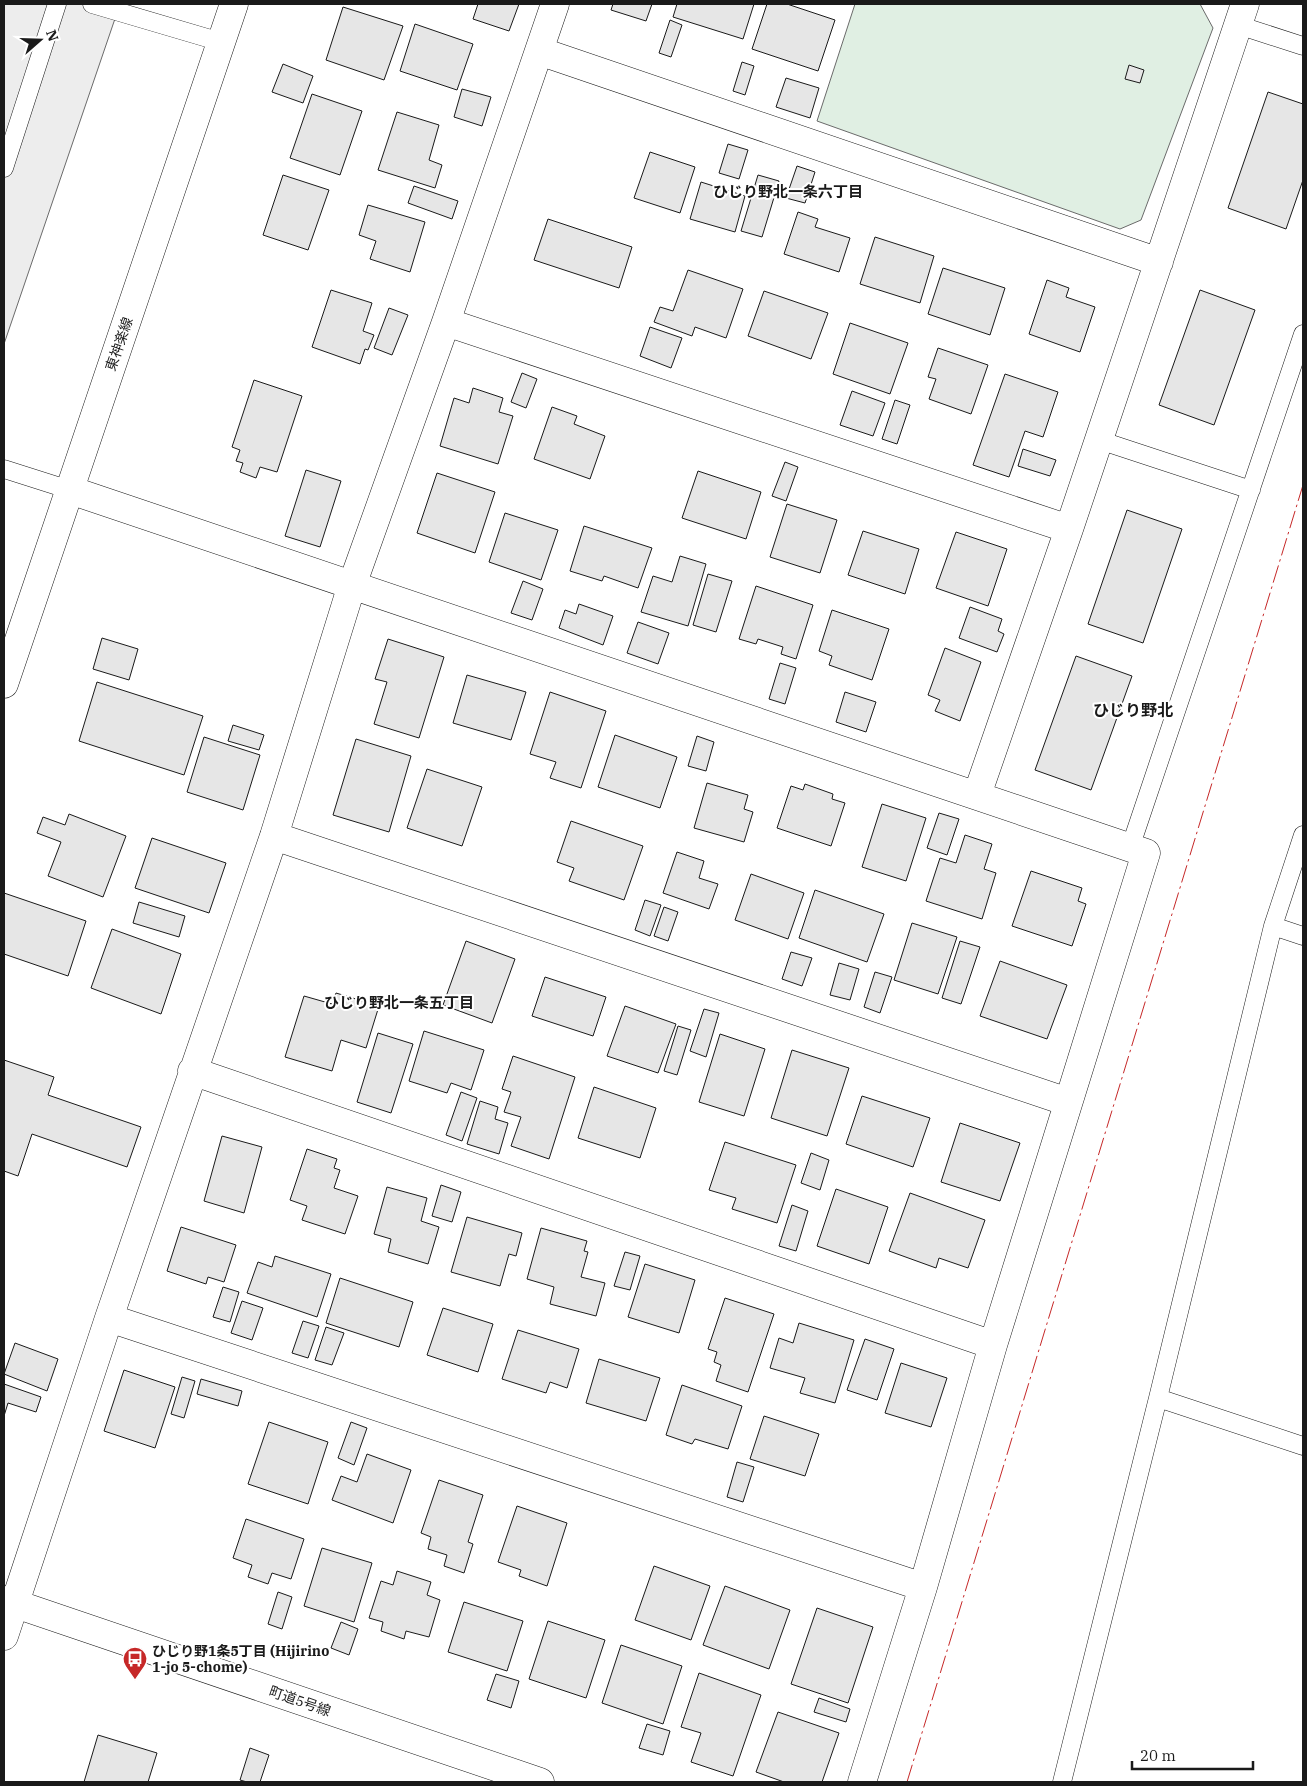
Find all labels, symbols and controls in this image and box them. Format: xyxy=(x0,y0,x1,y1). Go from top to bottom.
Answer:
north arrow xyxy=(15,15,65,65)
text: N xyxy=(42,27,63,44)
district label: ひじり野北一条六丁目 xyxy=(713,182,863,201)
street label: 東神楽線 xyxy=(101,315,137,373)
district label: ひじり野北 xyxy=(1093,700,1173,720)
district label: ひじり野北一条五丁目 xyxy=(324,993,474,1012)
place label: ひじり野1条5丁目 (Hijirino 1-jo 5-chome) xyxy=(152,1642,329,1676)
bus stop icon: ひじり野1条5丁目 (Hijirino 1-jo 5-chome) xyxy=(122,1646,148,1680)
street label: 町道5号線 xyxy=(267,1682,333,1720)
scale bar xyxy=(1132,1738,1253,1770)
text: 20 m xyxy=(1140,1746,1176,1765)

